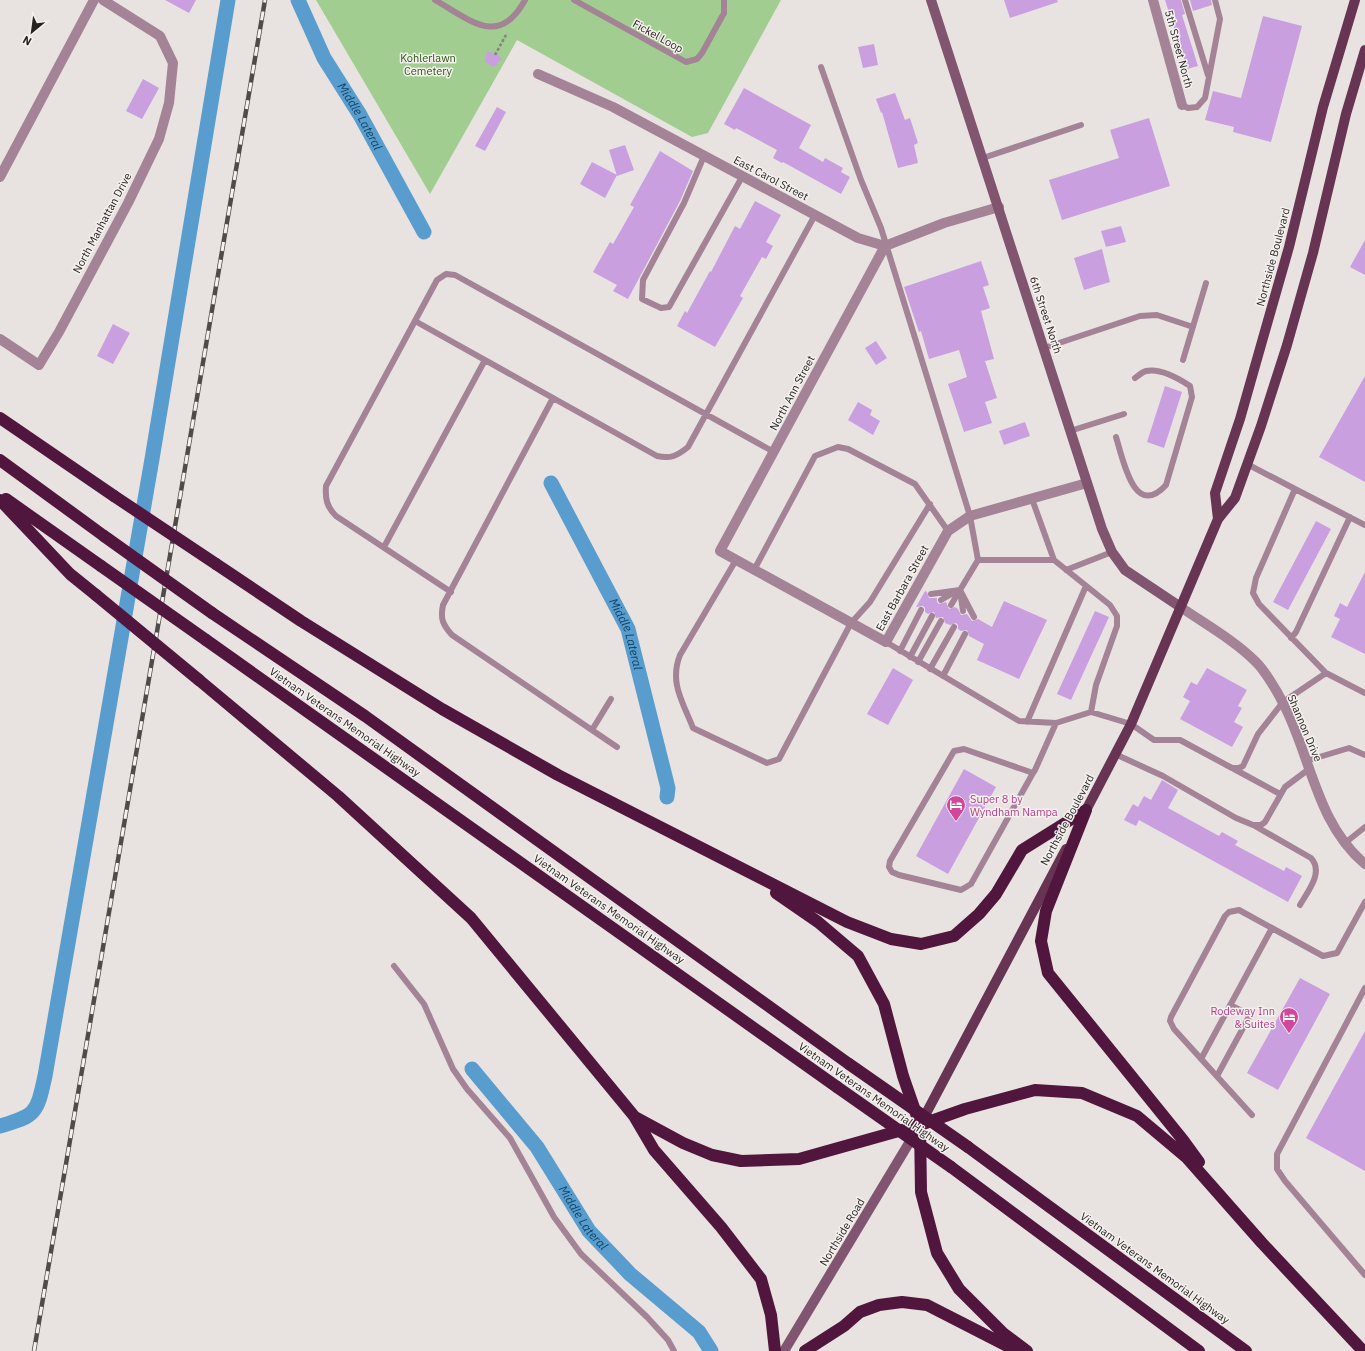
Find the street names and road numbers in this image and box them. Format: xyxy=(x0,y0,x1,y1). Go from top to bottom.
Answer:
street label: 5th Street North xyxy=(1162,8,1196,90)
street label: Fickel Loop xyxy=(630,16,686,56)
street label: East Carol Street xyxy=(731,152,811,204)
street label: North Manhattan Drive xyxy=(70,170,134,276)
street label: Northside Boulevard xyxy=(1253,206,1293,308)
street label: 6th Street North xyxy=(1027,275,1065,355)
street label: North Ann Street xyxy=(766,353,818,433)
street label: East Barbara Street xyxy=(873,543,931,633)
street label: Vietnam Veterans Memorial Highway xyxy=(267,664,424,780)
street label: Shannon Drive xyxy=(1285,692,1325,764)
street label: Northside Boulevard xyxy=(1037,772,1097,868)
street label: Vietnam Veterans Memorial Highway xyxy=(531,851,688,967)
street label: Vietnam Veterans Memorial Highway xyxy=(796,1039,953,1155)
street label: Northside Road xyxy=(816,1196,868,1268)
street label: Vietnam Veterans Memorial Highway xyxy=(1078,1209,1233,1327)

